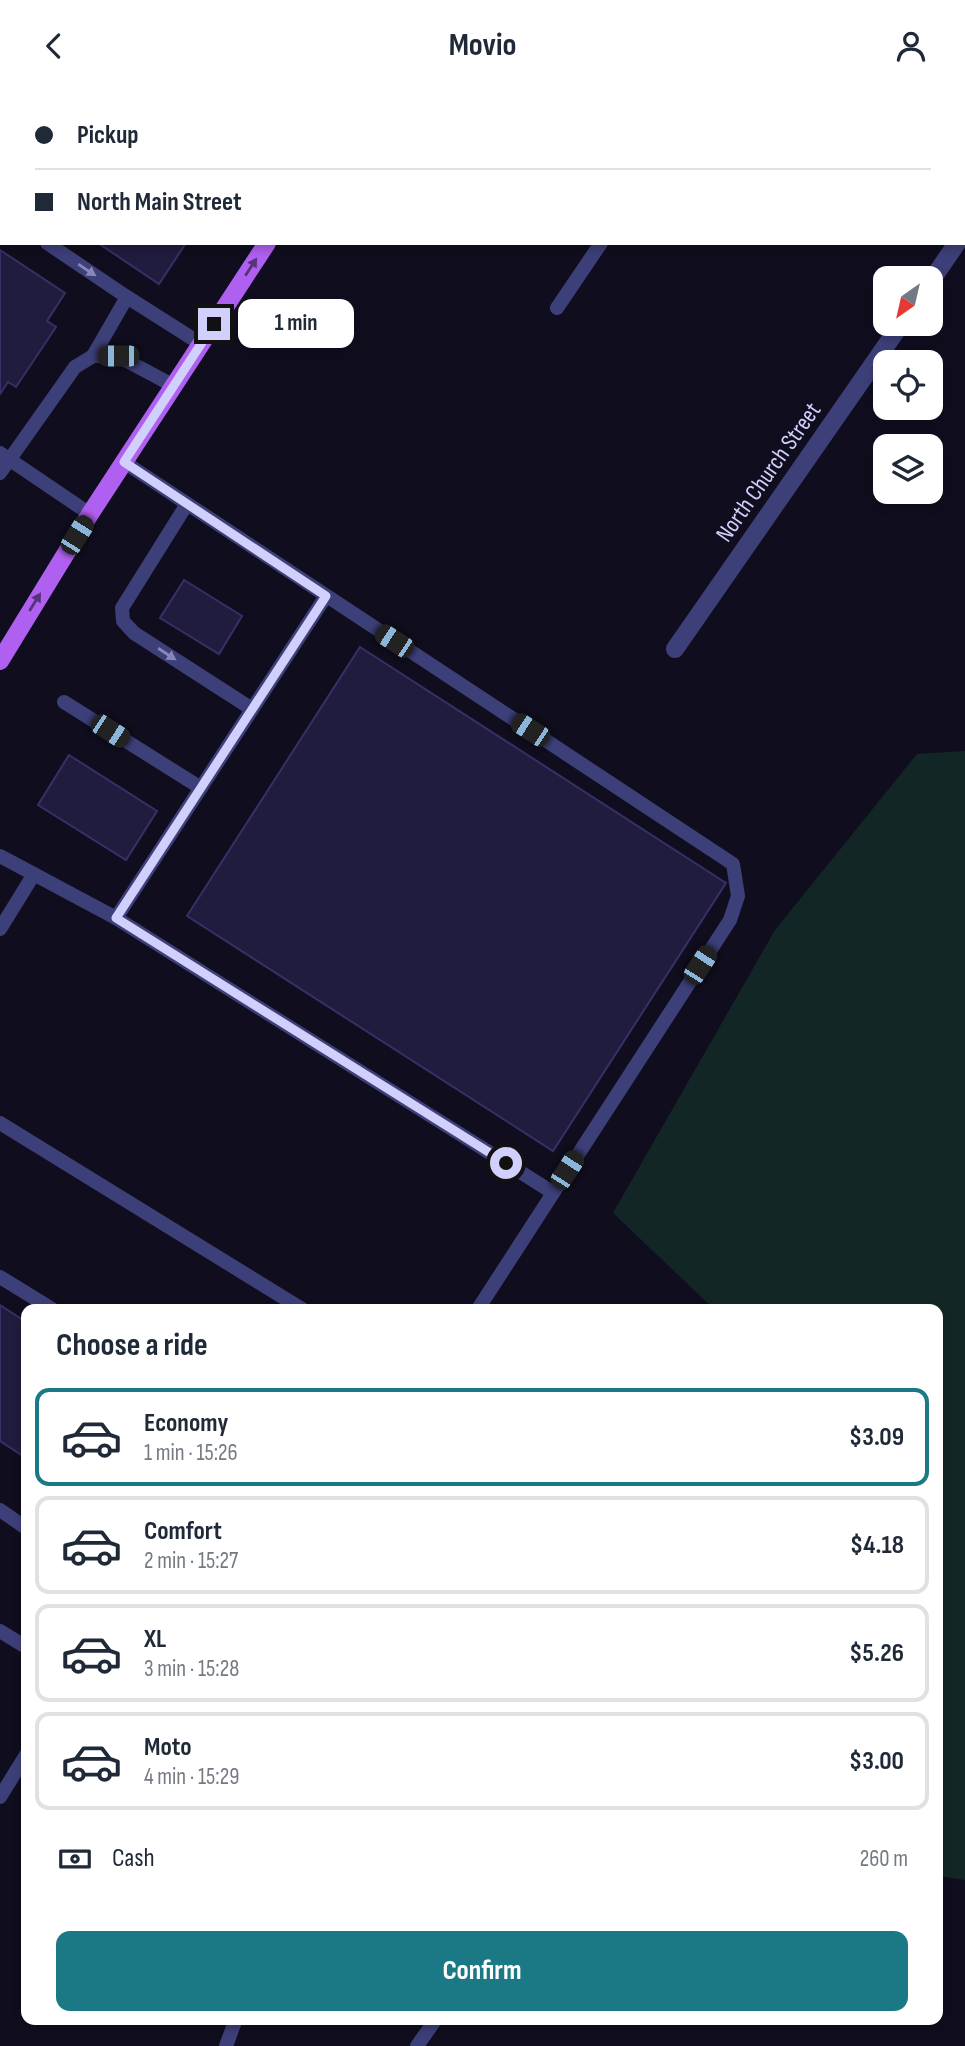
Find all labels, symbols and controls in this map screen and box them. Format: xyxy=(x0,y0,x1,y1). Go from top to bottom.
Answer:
text: Movio xyxy=(449,26,516,65)
icon: back xyxy=(35,27,73,65)
icon: person xyxy=(892,27,930,65)
text: Pickup xyxy=(77,120,139,151)
text: North Main Street xyxy=(77,187,242,218)
one-way arrow xyxy=(245,257,258,277)
one-way arrow xyxy=(78,263,96,277)
north arrow xyxy=(873,266,943,336)
map controls xyxy=(873,266,943,504)
callout: 1 min xyxy=(238,299,354,349)
route end xyxy=(198,308,230,340)
text: 1 min xyxy=(275,309,317,337)
car xyxy=(98,346,140,367)
button: locate xyxy=(873,350,943,420)
street label: North Church Street xyxy=(710,397,827,548)
button: layers xyxy=(873,434,943,504)
car xyxy=(57,512,98,558)
one-way arrow xyxy=(28,592,41,612)
car xyxy=(371,621,418,661)
one-way arrow xyxy=(157,647,176,660)
car xyxy=(507,710,554,750)
car xyxy=(87,711,134,751)
car xyxy=(680,942,721,988)
route start xyxy=(490,1147,522,1179)
car xyxy=(547,1147,588,1193)
text: Choose a ride xyxy=(56,1326,208,1365)
icon: car xyxy=(60,1406,123,1469)
text: Economy xyxy=(144,1408,228,1439)
text: $3.09 xyxy=(849,1422,904,1453)
text: 1 min · 15:26 xyxy=(144,1439,238,1467)
icon: car xyxy=(60,1514,123,1577)
text: Comfort xyxy=(144,1516,222,1547)
text: $4.18 xyxy=(850,1530,904,1561)
text: 2 min · 15:27 xyxy=(144,1547,238,1575)
icon: car xyxy=(60,1622,123,1685)
text: XL xyxy=(144,1624,166,1655)
text: $5.26 xyxy=(849,1638,904,1669)
text: 3 min · 15:28 xyxy=(144,1655,239,1683)
icon: car xyxy=(60,1730,123,1793)
text: Moto xyxy=(144,1732,192,1763)
text: $3.00 xyxy=(849,1746,904,1777)
text: 4 min · 15:29 xyxy=(144,1763,239,1791)
icon: cash xyxy=(56,1840,94,1878)
text: Cash xyxy=(112,1843,155,1874)
text: 260 m xyxy=(860,1845,908,1873)
button: Confirm xyxy=(56,1931,908,2011)

